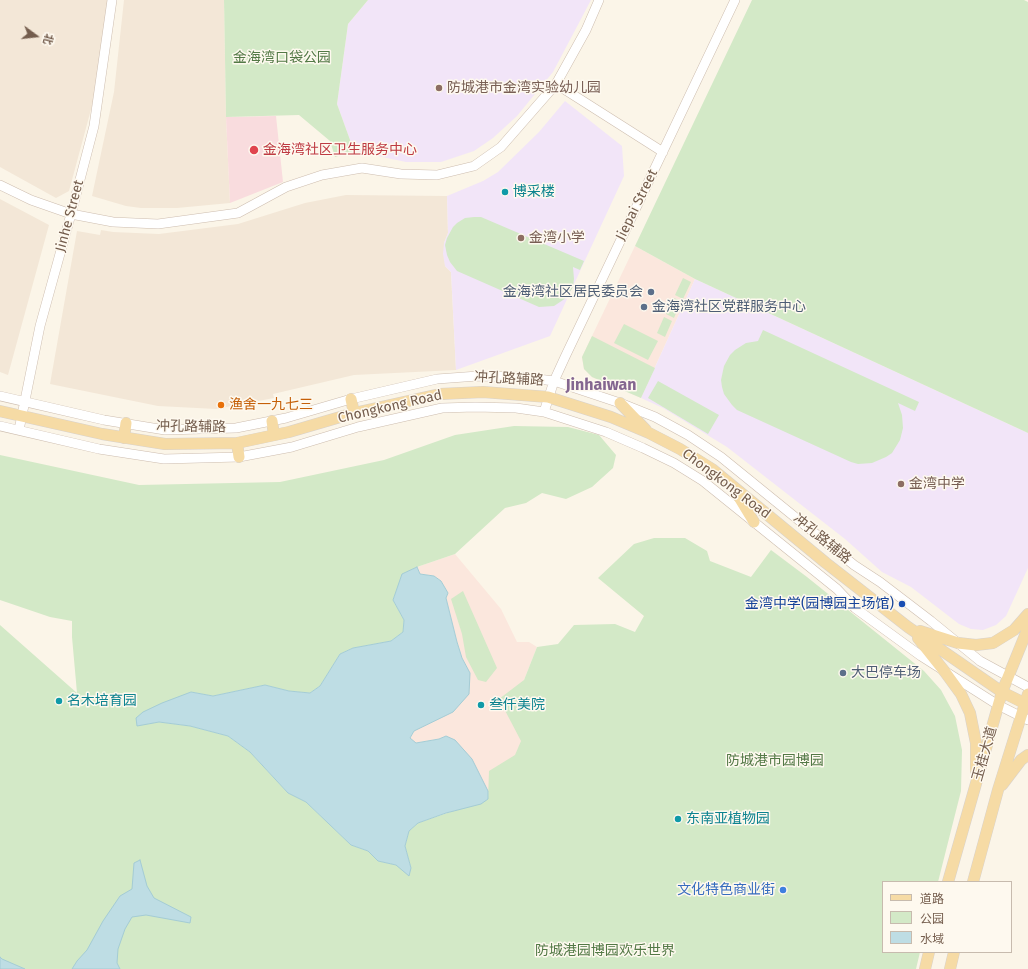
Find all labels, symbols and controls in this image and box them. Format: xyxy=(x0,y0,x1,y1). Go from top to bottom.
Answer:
north arrow xyxy=(16,16,56,56)
text: 北 xyxy=(40,32,56,46)
park label: 金海湾口袋公园 xyxy=(233,50,331,66)
place label: 防城港市金湾实验幼儿园 xyxy=(447,80,601,96)
marker: 防城港市金湾实验幼儿园 xyxy=(434,83,444,93)
place label: 金海湾社区卫生服务中心 xyxy=(263,142,417,158)
marker: 金海湾社区卫生服务中心 xyxy=(248,144,260,156)
street label: Jiepai Street xyxy=(613,167,661,243)
street label: Jinhe Street xyxy=(52,178,88,254)
place label: 博采楼 xyxy=(513,184,555,200)
marker: 博采楼 xyxy=(500,187,510,197)
place label: 金湾小学 xyxy=(529,230,585,246)
marker: 金湾小学 xyxy=(516,233,526,243)
place label: 金海湾社区居民委员会 xyxy=(503,284,643,300)
marker: 金海湾社区居民委员会 xyxy=(646,287,656,297)
place label: 金海湾社区党群服务中心 xyxy=(652,299,806,315)
marker: 金海湾社区党群服务中心 xyxy=(639,302,649,312)
street label: 冲孔路辅路 xyxy=(474,369,544,389)
district label: Jinhaiwan xyxy=(565,376,637,396)
street label: Chongkong Road xyxy=(336,387,444,427)
place label: 渔舍一九七三 xyxy=(229,397,313,413)
marker: 渔舍一九七三 xyxy=(216,400,226,410)
street label: 冲孔路辅路 xyxy=(156,418,226,436)
street label: Chongkong Road xyxy=(679,445,773,523)
place label: 金湾中学 xyxy=(909,476,965,492)
marker: 金湾中学 xyxy=(896,479,906,489)
street label: 冲孔路辅路 xyxy=(790,510,854,568)
place label: 金湾中学(园博园主场馆) xyxy=(745,596,894,612)
marker: 金湾中学(园博园主场馆) xyxy=(897,599,907,609)
place label: 大巴停车场 xyxy=(851,665,921,681)
marker: 大巴停车场 xyxy=(838,668,848,678)
place label: 名木培育园 xyxy=(67,693,137,709)
marker: 名木培育园 xyxy=(54,696,64,706)
place label: 叁仟美院 xyxy=(489,697,545,713)
marker: 叁仟美院 xyxy=(476,700,486,710)
street label: 玉桂大道 xyxy=(969,725,1001,783)
park label: 防城港市园博园 xyxy=(726,753,824,769)
place label: 东南亚植物园 xyxy=(686,811,770,827)
marker: 东南亚植物园 xyxy=(673,814,683,824)
legend xyxy=(882,881,1012,953)
place label: 文化特色商业街 xyxy=(677,882,775,898)
marker: 文化特色商业街 xyxy=(778,885,788,895)
text: 道路 xyxy=(920,892,944,906)
text: 公园 xyxy=(920,912,944,926)
text: 水域 xyxy=(920,932,944,946)
park label: 防城港园博园欢乐世界 xyxy=(535,943,675,959)

